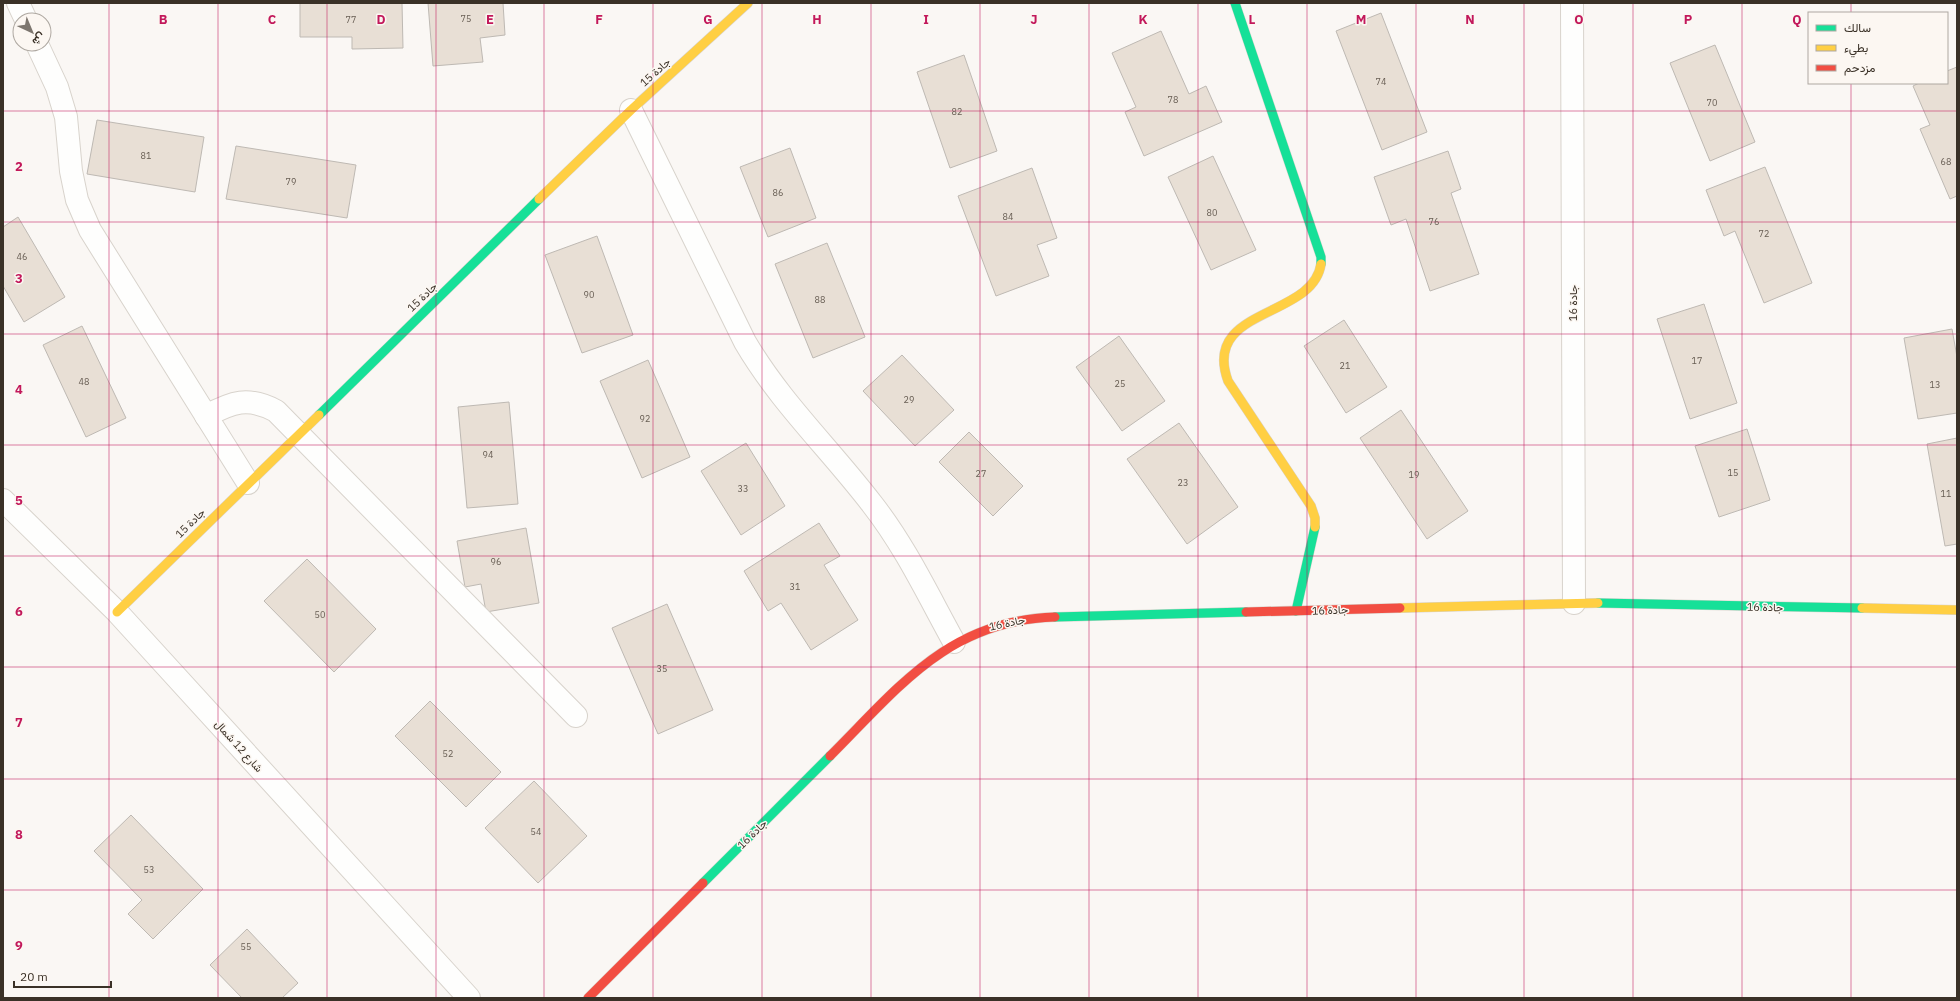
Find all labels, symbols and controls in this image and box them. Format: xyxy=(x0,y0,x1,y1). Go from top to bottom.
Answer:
text: B xyxy=(159,11,168,28)
text: C xyxy=(268,11,277,28)
text: D xyxy=(376,11,386,28)
text: E xyxy=(486,11,494,28)
text: F xyxy=(595,11,603,28)
text: G xyxy=(703,11,713,28)
text: H xyxy=(812,11,822,28)
text: I xyxy=(923,11,929,28)
text: J xyxy=(1030,11,1038,28)
text: K xyxy=(1138,11,1148,28)
text: L xyxy=(1249,11,1256,28)
text: M xyxy=(1356,11,1366,28)
text: N xyxy=(1465,11,1475,28)
text: O xyxy=(1574,11,1584,28)
text: P xyxy=(1684,11,1693,28)
text: Q xyxy=(1792,11,1802,28)
north arrow xyxy=(12,12,52,52)
legend xyxy=(1808,12,1948,84)
house number: 75 xyxy=(461,13,471,24)
house number: 77 xyxy=(346,14,356,25)
text: سالك xyxy=(1844,20,1871,35)
text: ش xyxy=(29,30,49,49)
text: بطيء xyxy=(1844,40,1868,58)
street label: جادة 15 xyxy=(637,55,673,89)
text: مزدحم xyxy=(1844,60,1875,76)
house number: 74 xyxy=(1376,76,1386,87)
house number: 78 xyxy=(1168,94,1178,105)
house number: 70 xyxy=(1707,97,1717,108)
house number: 82 xyxy=(952,106,962,117)
house number: 81 xyxy=(141,150,151,161)
house number: 68 xyxy=(1941,156,1951,167)
text: 2 xyxy=(15,158,23,175)
house number: 79 xyxy=(286,176,296,187)
house number: 86 xyxy=(773,187,783,198)
house number: 80 xyxy=(1207,207,1217,218)
house number: 84 xyxy=(1003,211,1013,222)
house number: 76 xyxy=(1429,216,1439,227)
house number: 72 xyxy=(1759,228,1769,239)
house number: 46 xyxy=(17,251,27,262)
text: 3 xyxy=(15,270,23,287)
street label: جادة 15 xyxy=(404,279,440,315)
street label: جادة 16 xyxy=(1566,285,1580,321)
house number: 90 xyxy=(584,289,594,300)
house number: 88 xyxy=(815,294,825,305)
house number: 17 xyxy=(1692,355,1702,366)
house number: 21 xyxy=(1340,360,1350,371)
house number: 48 xyxy=(79,376,89,387)
house number: 25 xyxy=(1115,378,1125,389)
house number: 13 xyxy=(1930,379,1940,390)
text: 4 xyxy=(15,381,23,398)
house number: 29 xyxy=(904,394,914,405)
house number: 92 xyxy=(640,413,650,424)
house number: 94 xyxy=(483,449,493,460)
house number: 15 xyxy=(1728,467,1738,478)
house number: 27 xyxy=(976,468,986,479)
house number: 19 xyxy=(1409,469,1419,480)
house number: 23 xyxy=(1178,477,1188,488)
house number: 33 xyxy=(738,483,748,494)
house number: 11 xyxy=(1941,488,1951,499)
text: 5 xyxy=(15,492,23,509)
street label: جادة 15 xyxy=(172,505,208,541)
house number: 96 xyxy=(491,556,501,567)
house number: 31 xyxy=(790,581,800,592)
street label: جادة 16 xyxy=(1747,600,1783,614)
street label: جادة 16 xyxy=(1312,602,1348,618)
text: 6 xyxy=(15,603,23,620)
house number: 50 xyxy=(315,609,325,620)
street label: جادة 16 xyxy=(988,612,1026,634)
house number: 35 xyxy=(657,663,667,674)
text: 7 xyxy=(15,714,23,731)
street label: شارع 12 شمال xyxy=(211,717,266,776)
house number: 52 xyxy=(443,748,453,759)
street label: جادة 16 xyxy=(734,816,770,852)
text: 8 xyxy=(15,826,23,843)
house number: 54 xyxy=(531,826,541,837)
house number: 53 xyxy=(144,864,154,875)
text: 9 xyxy=(15,937,23,954)
house number: 55 xyxy=(241,941,251,952)
scale bar xyxy=(14,963,111,989)
text: 20 m xyxy=(20,969,48,984)

